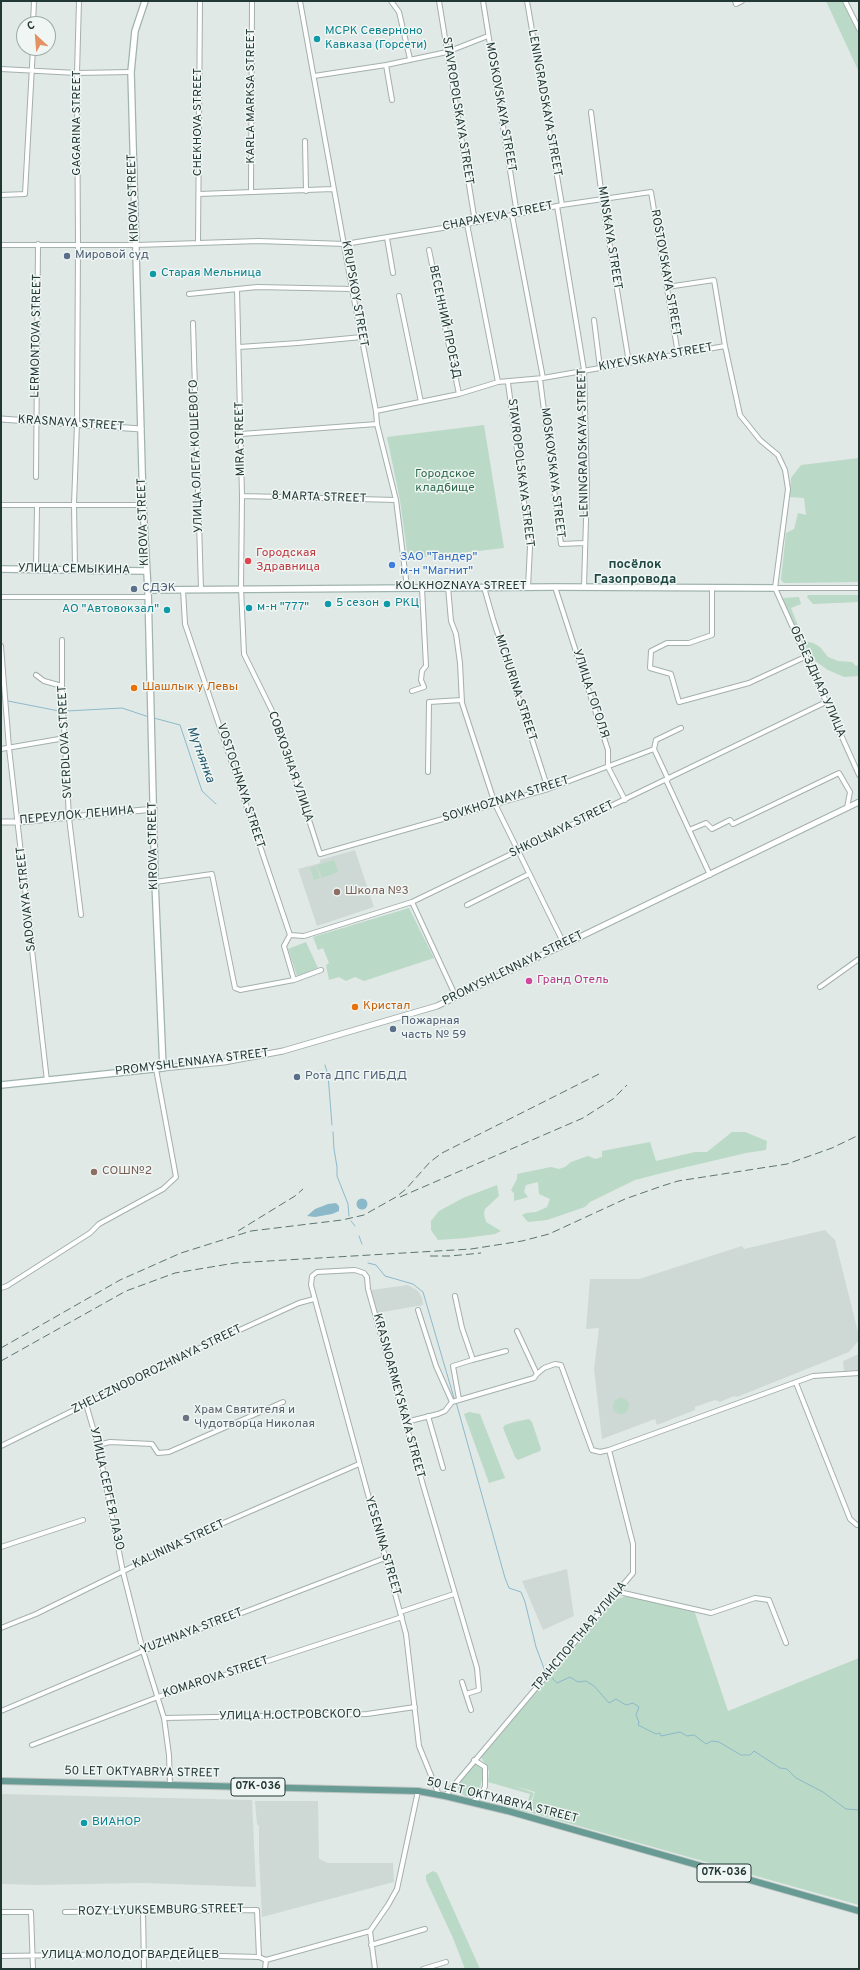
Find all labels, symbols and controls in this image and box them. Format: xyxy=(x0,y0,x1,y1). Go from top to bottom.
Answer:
north arrow xyxy=(16,16,56,56)
text: С xyxy=(25,18,37,34)
place label: МСРК Северноно Кавказа (Горсети) xyxy=(325,25,427,53)
street label: KARLA MARKSA STREET xyxy=(245,28,259,164)
street label: LENINGRADSKAYA STREET xyxy=(524,28,564,178)
marker: МСРК Северноно Кавказа (Горсети) xyxy=(312,34,322,44)
street label: STAVROPOLSKAYA STREET xyxy=(438,36,476,186)
street label: MOSKOVSKAYA STREET xyxy=(481,41,519,173)
street label: CHEKHOVA STREET xyxy=(192,68,206,176)
street label: GAGARINA STREET xyxy=(71,70,85,176)
street label: KIROVA STREET xyxy=(125,154,143,242)
street label: MINSKAYA STREET xyxy=(594,185,624,291)
street label: CHAPAYEVA STREET xyxy=(441,199,555,235)
street label: ROSTOVSKAYA STREET xyxy=(647,208,683,338)
street label: KRUPSKOY STREET xyxy=(338,240,370,348)
place label: Мировой суд xyxy=(75,249,149,263)
marker: Мировой суд xyxy=(62,251,72,261)
street label: ВЕСЕННИЙ ПРОЕЗД xyxy=(425,264,463,380)
place label: Старая Мельница xyxy=(161,267,261,281)
marker: Старая Мельница xyxy=(148,269,158,279)
street label: LERMONTOVA STREET xyxy=(29,274,45,398)
street label: KIYEVSKAYA STREET xyxy=(598,341,714,375)
street label: LENINGRADSKAYA STREET xyxy=(576,368,592,518)
street label: УЛИЦА ОЛЕГА КОШЕВОГО xyxy=(187,379,207,533)
street label: STAVROPOLSKAYA STREET xyxy=(504,398,536,548)
street label: MIRA STREET xyxy=(233,401,249,477)
street label: MOSKOVSKAYA STREET xyxy=(537,407,567,539)
street label: KRASNAYA STREET xyxy=(17,413,125,435)
park label: Городское кладбище xyxy=(415,468,475,496)
street label: KIROVA STREET xyxy=(135,478,153,566)
street label: 8 MARTA STREET xyxy=(271,489,367,507)
place label: Городская Здравница xyxy=(256,547,320,575)
place label: ЗАО "Тандер" м-н "Магнит" xyxy=(400,551,477,579)
marker: Городская Здравница xyxy=(243,556,253,566)
district label: посёлок Газопровода xyxy=(594,557,676,588)
marker: ЗАО "Тандер" м-н "Магнит" xyxy=(387,560,397,570)
street label: УЛИЦА СЕМЫКИНА xyxy=(18,562,130,578)
street label: KOLKHOZNAYA STREET xyxy=(395,580,527,594)
place label: СДЭК xyxy=(142,582,176,596)
marker: СДЭК xyxy=(129,584,139,594)
place label: 5 сезон xyxy=(336,597,379,611)
place label: РКЦ xyxy=(395,597,419,611)
marker: 5 сезон xyxy=(323,599,333,609)
marker: РКЦ xyxy=(382,599,392,609)
place label: м-н "777" xyxy=(257,601,309,615)
place label: АО "Автовокзал" xyxy=(62,603,159,617)
marker: м-н "777" xyxy=(244,603,254,613)
marker: АО "Автовокзал" xyxy=(162,605,172,615)
street label: ОБЪЕЗДНАЯ УЛИЦА xyxy=(786,624,848,740)
street label: MICHURINA STREET xyxy=(491,633,539,743)
street label: УЛИЦА ГОГОЛЯ xyxy=(569,648,611,740)
place label: Шашлык у Левы xyxy=(142,681,238,695)
marker: Шашлык у Левы xyxy=(129,683,139,693)
street label: SVERDLOVA STREET xyxy=(56,685,76,799)
street label: СОВХОЗНАЯ УЛИЦА xyxy=(264,710,316,824)
street label: VOSTOCHNAYA STREET xyxy=(213,722,267,850)
water label: Мутнянка xyxy=(183,725,217,785)
street label: SOVKHOZNAYA STREET xyxy=(441,774,571,826)
street label: SHKOLNAYA STREET xyxy=(507,798,617,862)
street label: KIROVA STREET xyxy=(146,802,162,890)
street label: ПЕРЕУЛОК ЛЕНИНА xyxy=(19,804,135,828)
street label: SADOVAYA STREET xyxy=(14,846,40,952)
place label: Школа №3 xyxy=(345,885,409,899)
marker: Школа №3 xyxy=(332,887,342,897)
street label: PROMYSHLENNAYA STREET xyxy=(440,929,586,1009)
place label: Гранд Отель xyxy=(537,974,609,988)
marker: Гранд Отель xyxy=(524,976,534,986)
place label: Кристал xyxy=(363,1000,410,1014)
marker: Кристал xyxy=(350,1002,360,1012)
place label: Пожарная часть № 59 xyxy=(401,1015,466,1043)
marker: Пожарная часть № 59 xyxy=(388,1024,398,1034)
street label: PROMYSHLENNAYA STREET xyxy=(114,1046,270,1080)
place label: Рота ДПС ГИБДД xyxy=(305,1070,407,1084)
marker: Рота ДПС ГИБДД xyxy=(292,1072,302,1082)
place label: СОШ№2 xyxy=(102,1165,152,1179)
marker: СОШ№2 xyxy=(89,1167,99,1177)
street label: KRASNOARMEYSKAYA STREET xyxy=(369,1312,427,1480)
street label: ZHELEZNODOROZHNAYA STREET xyxy=(70,1322,244,1418)
place label: Храм Святителя и Чудотворца Николая xyxy=(194,1404,315,1432)
marker: Храм Святителя и Чудотворца Николая xyxy=(181,1413,191,1423)
street label: УЛИЦА СЕРГЕЯ ЛАЗО xyxy=(86,1426,126,1552)
street label: YESENINA STREET xyxy=(361,1495,403,1597)
street label: KALININA STREET xyxy=(131,1517,227,1573)
street label: ТРАНСПОРТНАЯ УЛИЦА xyxy=(530,1579,630,1695)
street label: YUZHNAYA STREET xyxy=(139,1606,245,1658)
street label: KOMAROVA STREET xyxy=(161,1654,271,1702)
street label: УЛИЦА Н.ОСТРОВСКОГО xyxy=(219,1708,361,1724)
street label: 50 LET OKTYABRYA STREET xyxy=(64,1764,220,1782)
street label: 50 LET OKTYABRYA STREET xyxy=(425,1775,579,1827)
road number: 07К-036 xyxy=(231,1778,285,1796)
place label: ВИАНОР xyxy=(92,1816,141,1830)
marker: ВИАНОР xyxy=(79,1818,89,1828)
road number: 07К-036 xyxy=(697,1864,751,1882)
street label: ROZY LYUKSEMBURG STREET xyxy=(78,1902,244,1920)
street label: УЛИЦА МОЛОДОГВАРДЕЙЦЕВ xyxy=(41,1949,219,1963)

